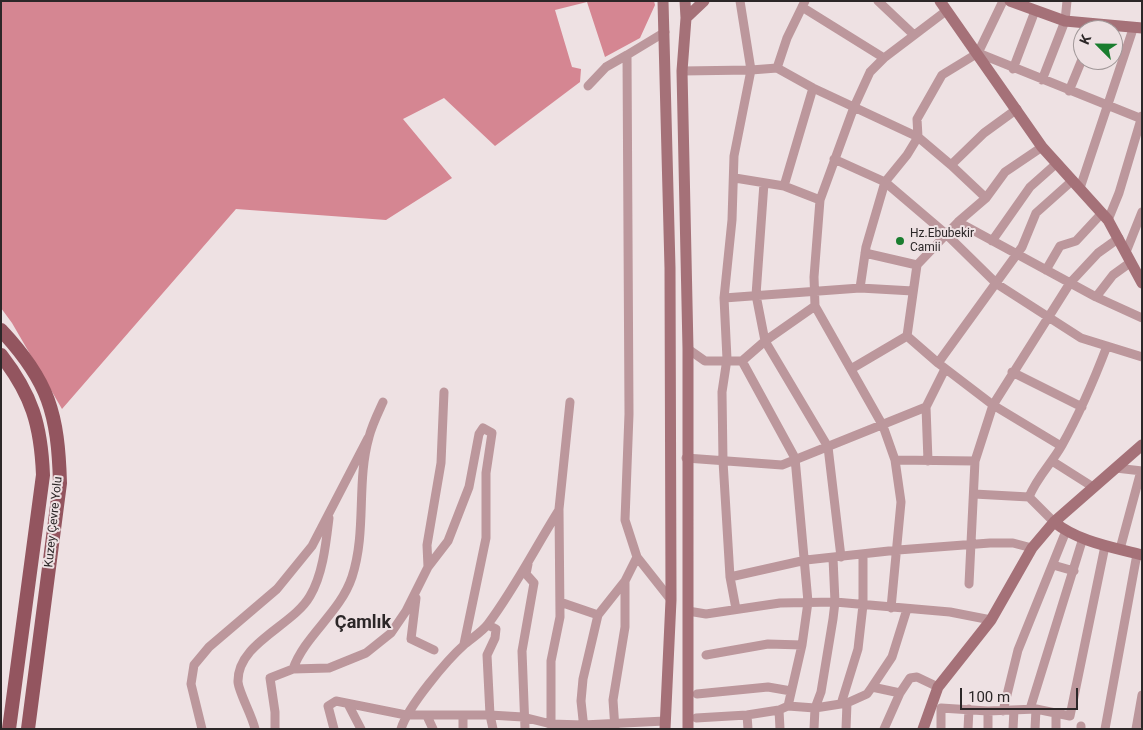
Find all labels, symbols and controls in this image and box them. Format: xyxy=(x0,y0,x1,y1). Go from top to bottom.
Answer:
north arrow xyxy=(1073,20,1123,70)
text: K xyxy=(1076,32,1094,47)
place label: Hz.Ebubekir Camii xyxy=(910,227,974,255)
marker: Hz.Ebubekir Camii xyxy=(894,235,906,247)
street label: Kuzey Çevre Yolu xyxy=(42,476,66,568)
district label: Çamlık xyxy=(335,612,391,634)
scale bar xyxy=(963,678,1080,710)
text: 100 m xyxy=(968,688,1010,706)

